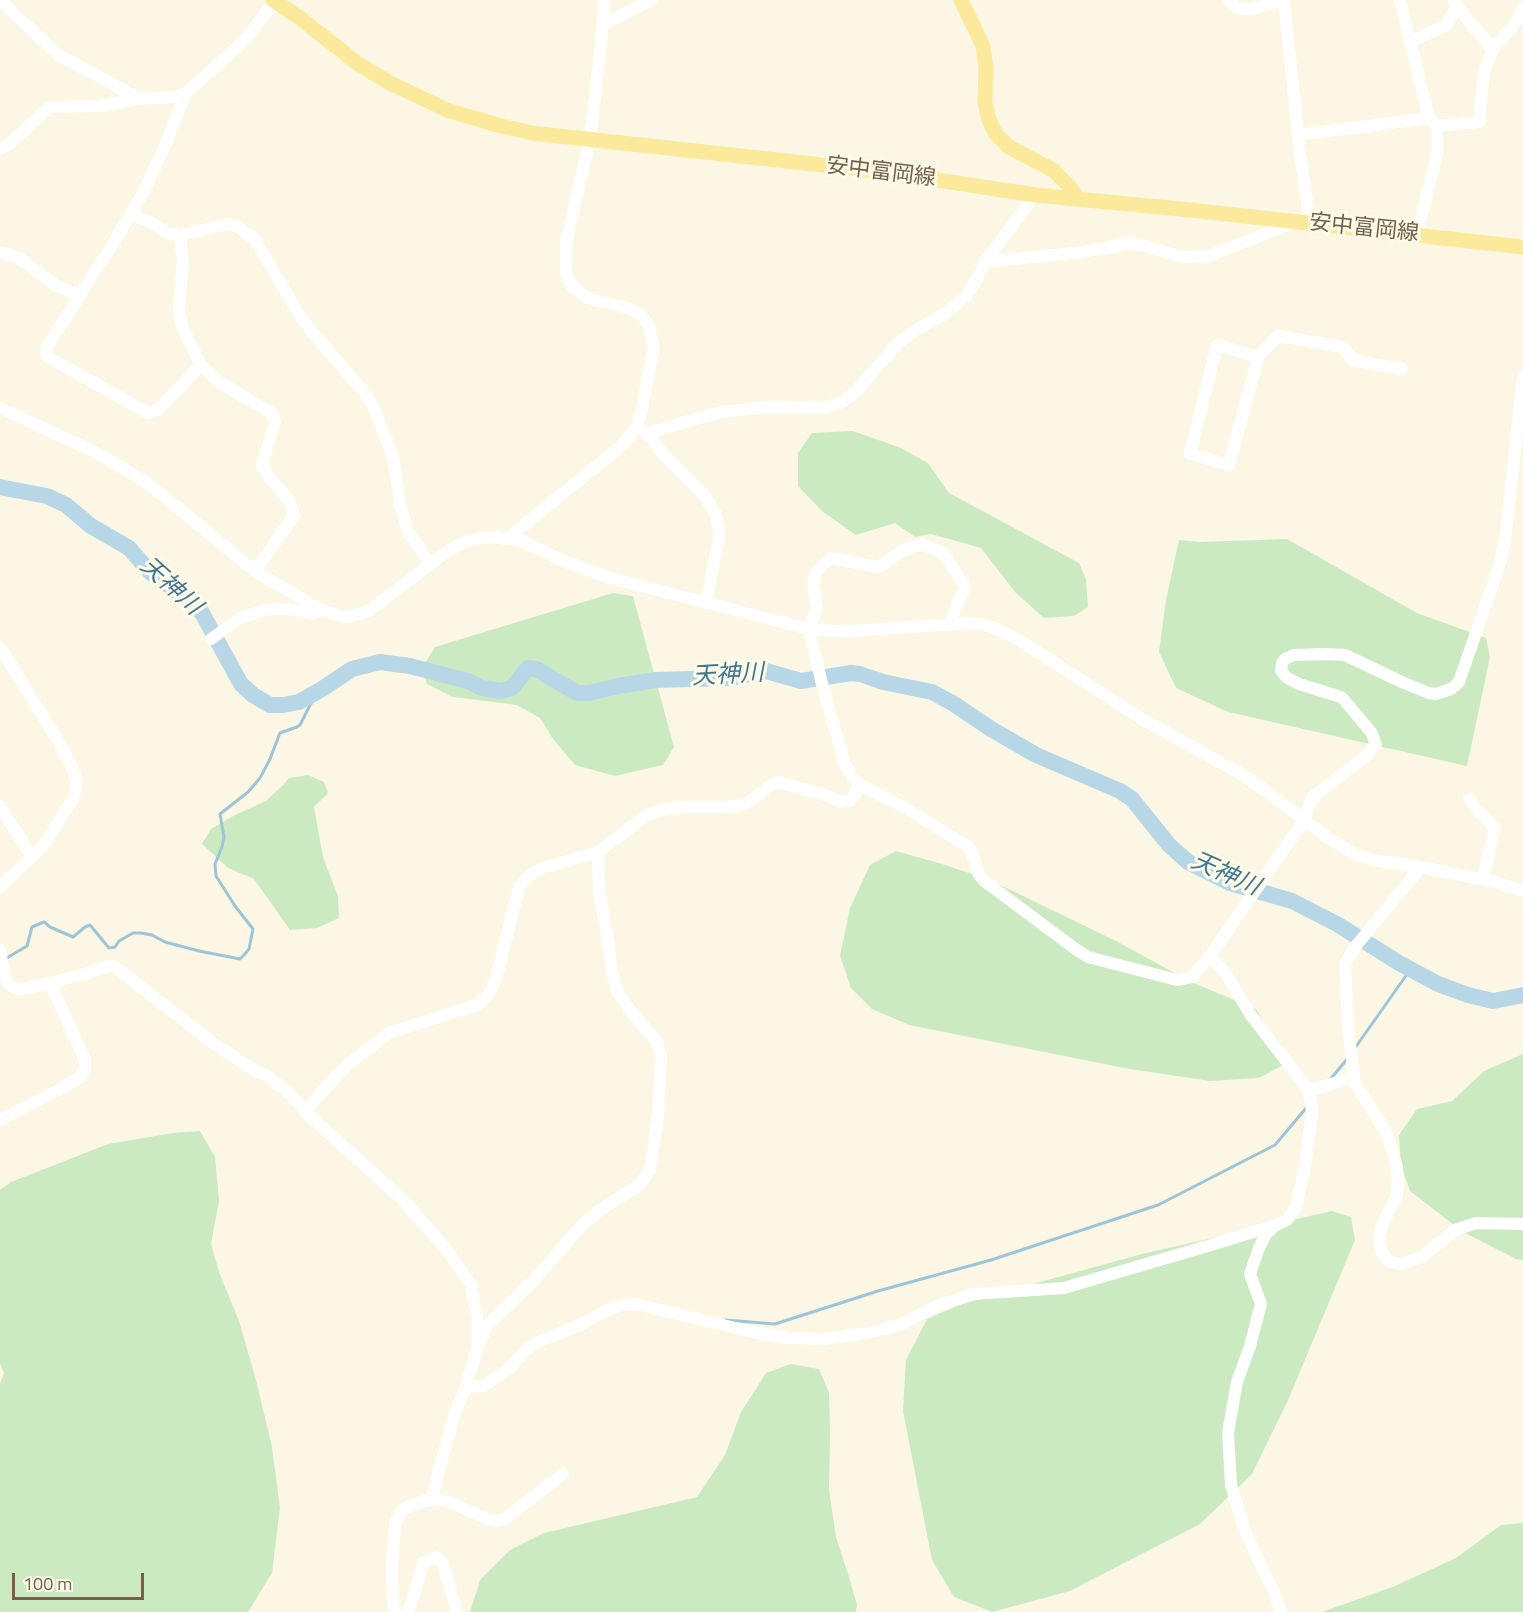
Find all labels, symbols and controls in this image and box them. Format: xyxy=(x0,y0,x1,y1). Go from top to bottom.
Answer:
street label: 安中富岡線 xyxy=(825,153,937,193)
street label: 安中富岡線 xyxy=(1308,210,1420,248)
water label: 天神川 xyxy=(134,552,206,622)
water label: 天神川 xyxy=(691,660,765,692)
water label: 天神川 xyxy=(1186,847,1264,903)
scale bar xyxy=(15,1561,147,1599)
text: 100 m xyxy=(23,1570,72,1597)

